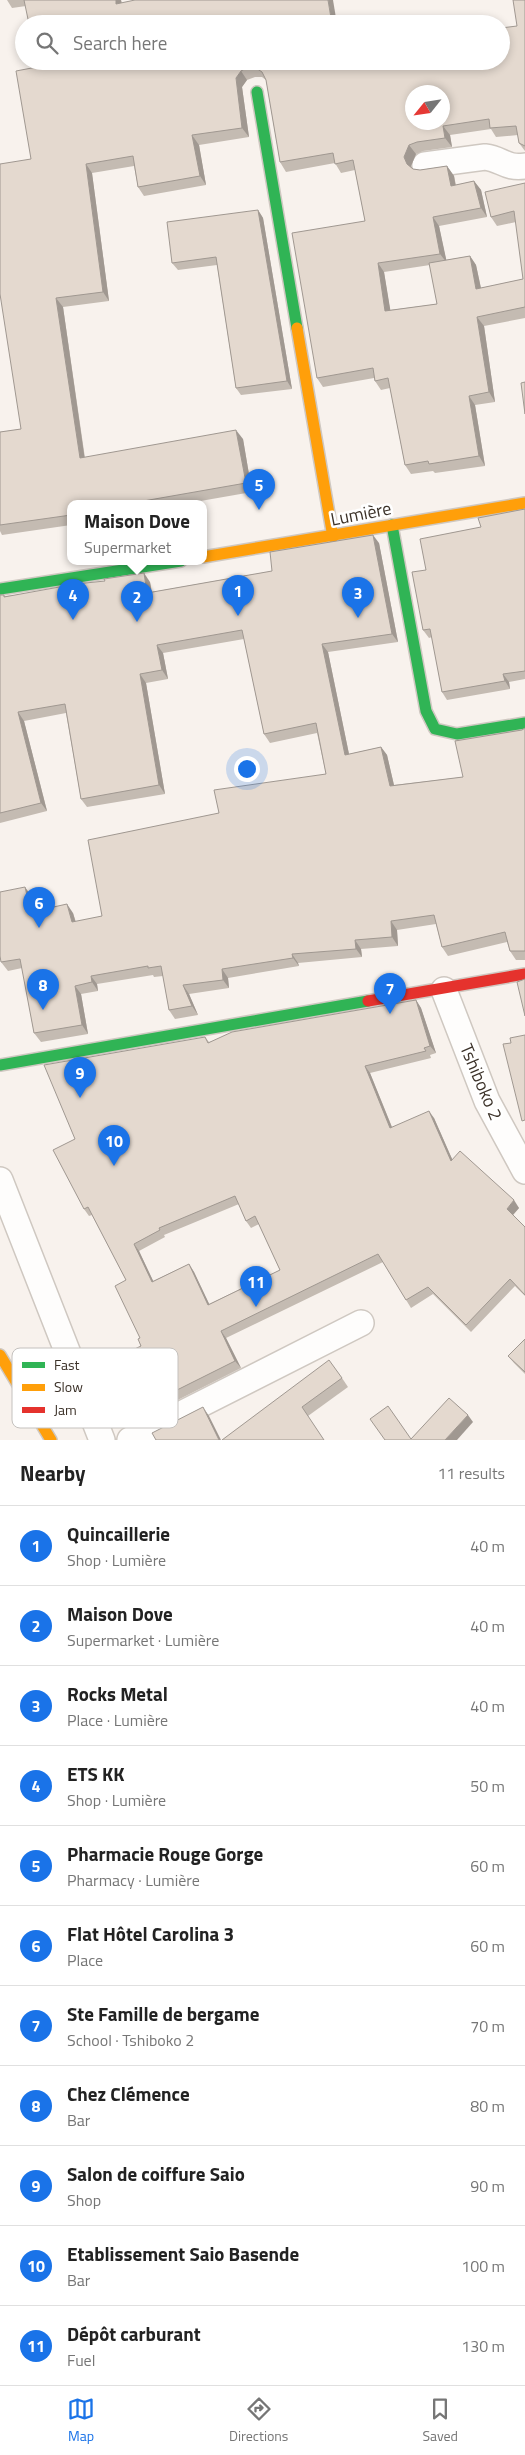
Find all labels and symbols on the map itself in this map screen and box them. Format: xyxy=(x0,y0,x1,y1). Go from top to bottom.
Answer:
north arrow xyxy=(405,85,450,130)
pin: 5 xyxy=(243,469,275,510)
street label: Lumière xyxy=(328,494,394,533)
pin: 1 xyxy=(222,575,254,616)
pin: 3 xyxy=(342,577,374,618)
pin: 4 xyxy=(57,579,89,620)
pin: 2 xyxy=(121,581,153,622)
your location xyxy=(234,756,260,782)
pin: 6 xyxy=(23,887,55,928)
pin: 8 xyxy=(27,969,59,1010)
pin: 7 xyxy=(374,973,406,1014)
street label: Tshiboko 2 xyxy=(453,1039,510,1124)
pin: 9 xyxy=(64,1057,96,1098)
pin: 10 xyxy=(98,1125,130,1166)
pin: 11 xyxy=(240,1266,272,1307)
legend xyxy=(12,1348,178,1428)
text: Fast xyxy=(54,1354,79,1375)
text: Slow xyxy=(54,1376,83,1397)
text: Jam xyxy=(54,1399,77,1420)

